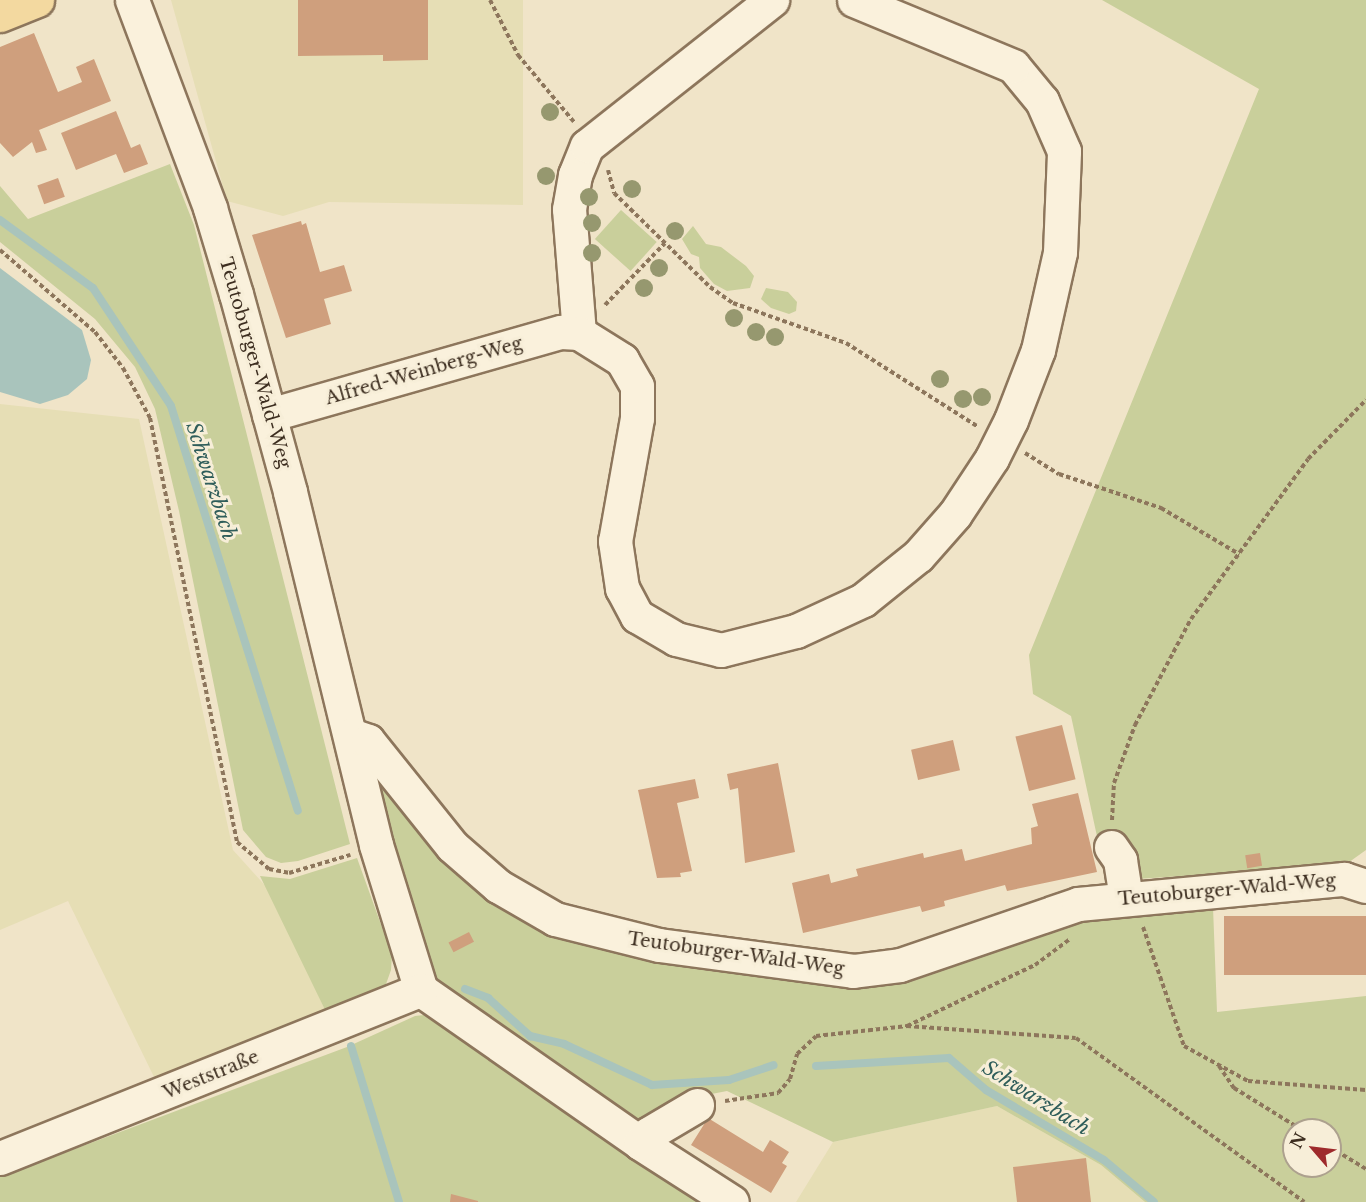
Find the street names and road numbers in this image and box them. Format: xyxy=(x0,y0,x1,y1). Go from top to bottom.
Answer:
street label: Teutoburger-Wald-Weg xyxy=(215,255,295,471)
street label: Alfred-Weinberg-Weg xyxy=(323,332,525,410)
street label: Teutoburger-Wald-Weg xyxy=(1117,870,1337,910)
street label: Teutoburger-Wald-Weg xyxy=(626,928,846,980)
street label: Weststraße xyxy=(160,1046,262,1104)

